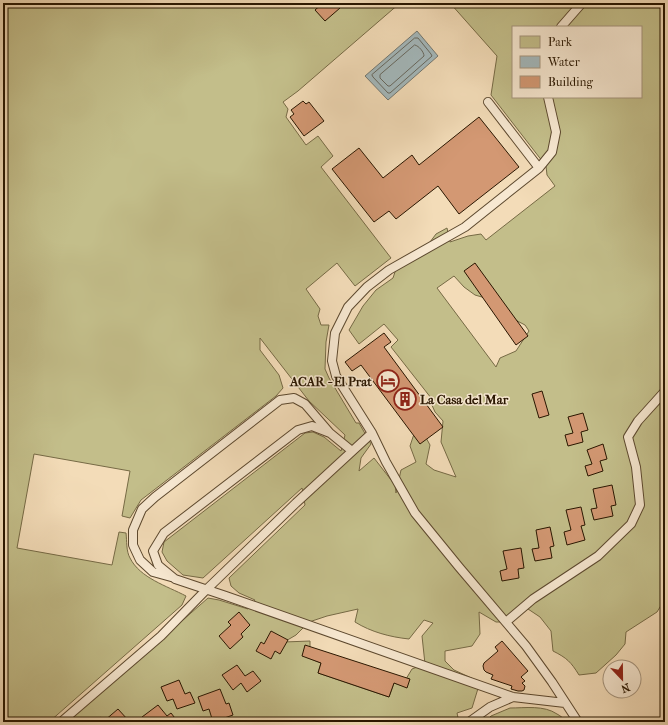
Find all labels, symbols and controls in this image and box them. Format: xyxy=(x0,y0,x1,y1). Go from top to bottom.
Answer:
legend xyxy=(512,26,642,98)
text: Park xyxy=(548,35,573,49)
text: Water xyxy=(547,55,581,69)
text: Building xyxy=(548,75,593,89)
hotel icon: ACAR - El Prat xyxy=(375,368,401,394)
place label: ACAR - El Prat xyxy=(289,374,372,389)
building icon: La Casa del Mar xyxy=(392,386,418,412)
place label: La Casa del Mar xyxy=(420,392,509,407)
north arrow xyxy=(602,659,642,699)
text: N xyxy=(619,680,632,696)

